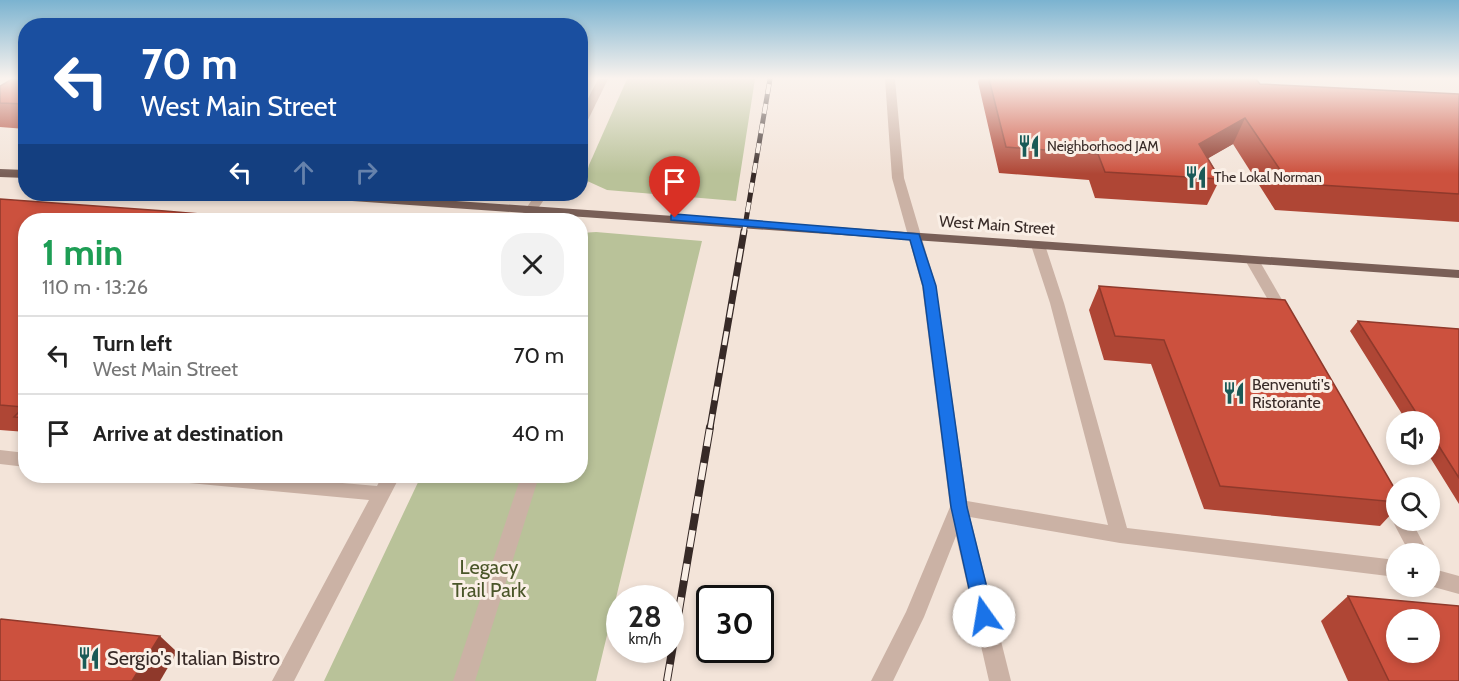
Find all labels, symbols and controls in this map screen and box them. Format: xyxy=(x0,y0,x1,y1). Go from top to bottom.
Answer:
text: 70 m xyxy=(141,38,238,90)
icon: left xyxy=(42,42,120,120)
text: West Main Street xyxy=(141,90,337,123)
restaurant icon: Neighborhood JAM xyxy=(1016,133,1042,159)
place label: Neighborhood JAM xyxy=(1047,137,1159,155)
icon: left xyxy=(224,156,257,189)
icon: ahead xyxy=(287,156,320,189)
icon: right xyxy=(350,156,383,189)
pin xyxy=(649,156,700,218)
restaurant icon: The Lokal Norman xyxy=(1183,164,1209,190)
icon: arrive xyxy=(658,165,691,198)
place label: The Lokal Norman xyxy=(1214,168,1322,186)
street label: West Main Street xyxy=(939,211,1056,239)
text: 1 min xyxy=(42,230,123,274)
button: close xyxy=(501,233,564,296)
text: 110 m · 13:26 xyxy=(42,275,148,299)
text: Turn left xyxy=(93,330,172,357)
icon: left xyxy=(42,339,75,372)
text: 70 m xyxy=(514,342,564,369)
text: West Main Street xyxy=(93,357,238,381)
place label: Benvenuti's Ristorante xyxy=(1252,375,1331,412)
restaurant icon: Benvenuti's Ristorante xyxy=(1221,380,1247,406)
map controls xyxy=(1386,411,1440,663)
button: sound xyxy=(1386,411,1440,465)
icon: arrive xyxy=(42,417,75,450)
text: Arrive at destination xyxy=(93,420,283,447)
text: 40 m xyxy=(512,420,564,447)
button: search xyxy=(1386,477,1440,531)
button: + xyxy=(1386,543,1440,597)
park label: Legacy Trail Park xyxy=(452,555,526,602)
position arrow xyxy=(952,584,1016,648)
speed limit sign: 30 xyxy=(696,585,774,663)
text: 28 xyxy=(628,598,662,635)
button: − xyxy=(1386,609,1440,663)
text: km/h xyxy=(629,630,661,648)
restaurant icon: Sergio's Italian Bistro xyxy=(76,645,102,671)
place label: Sergio's Italian Bistro xyxy=(107,646,280,670)

